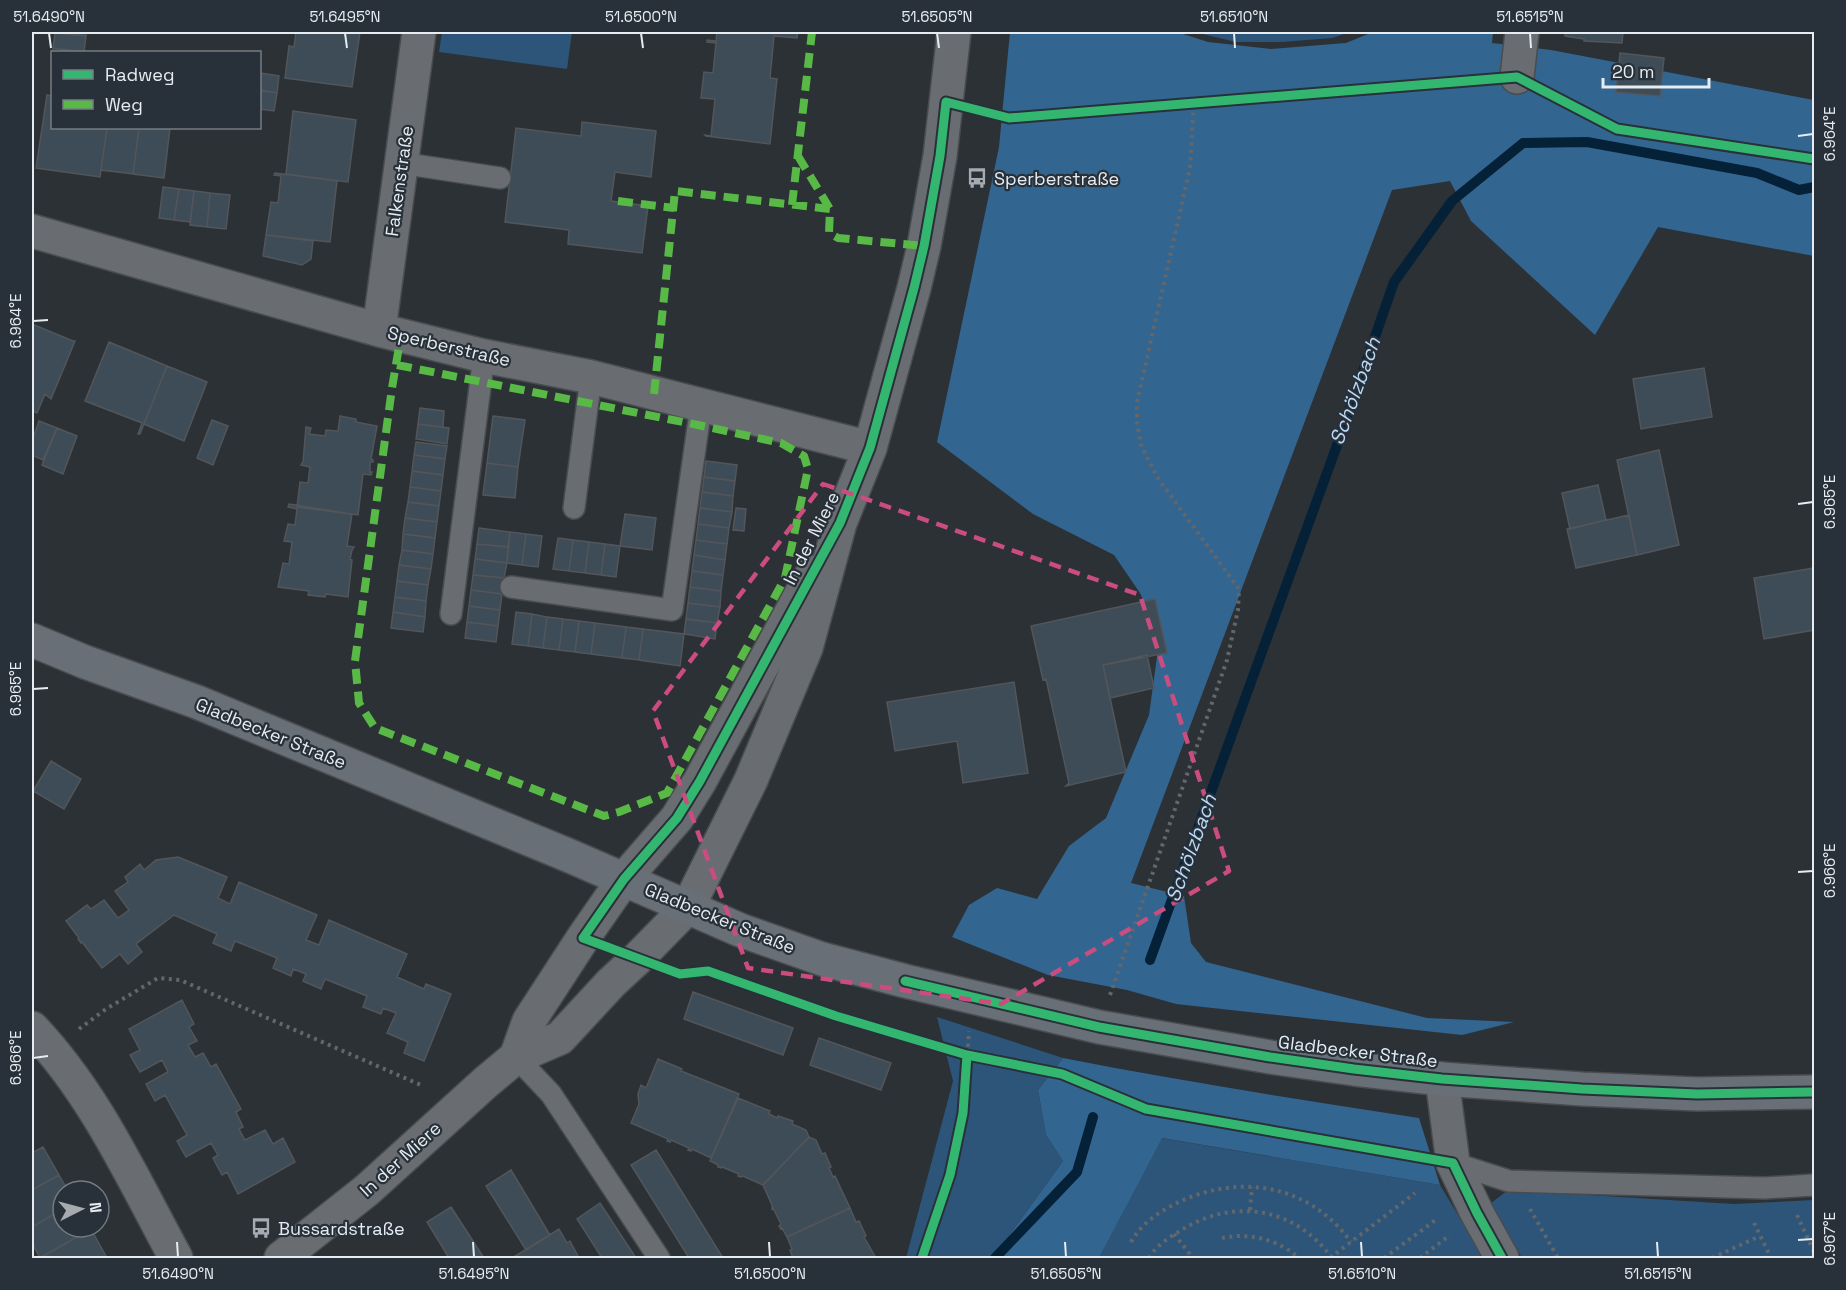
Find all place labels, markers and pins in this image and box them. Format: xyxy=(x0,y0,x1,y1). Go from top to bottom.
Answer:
bus stop icon: Sperberstraße xyxy=(965,166,989,190)
place label: Sperberstraße xyxy=(994,167,1119,190)
bus stop icon: Bussardstraße xyxy=(249,1216,273,1240)
place label: Bussardstraße xyxy=(278,1217,405,1240)

